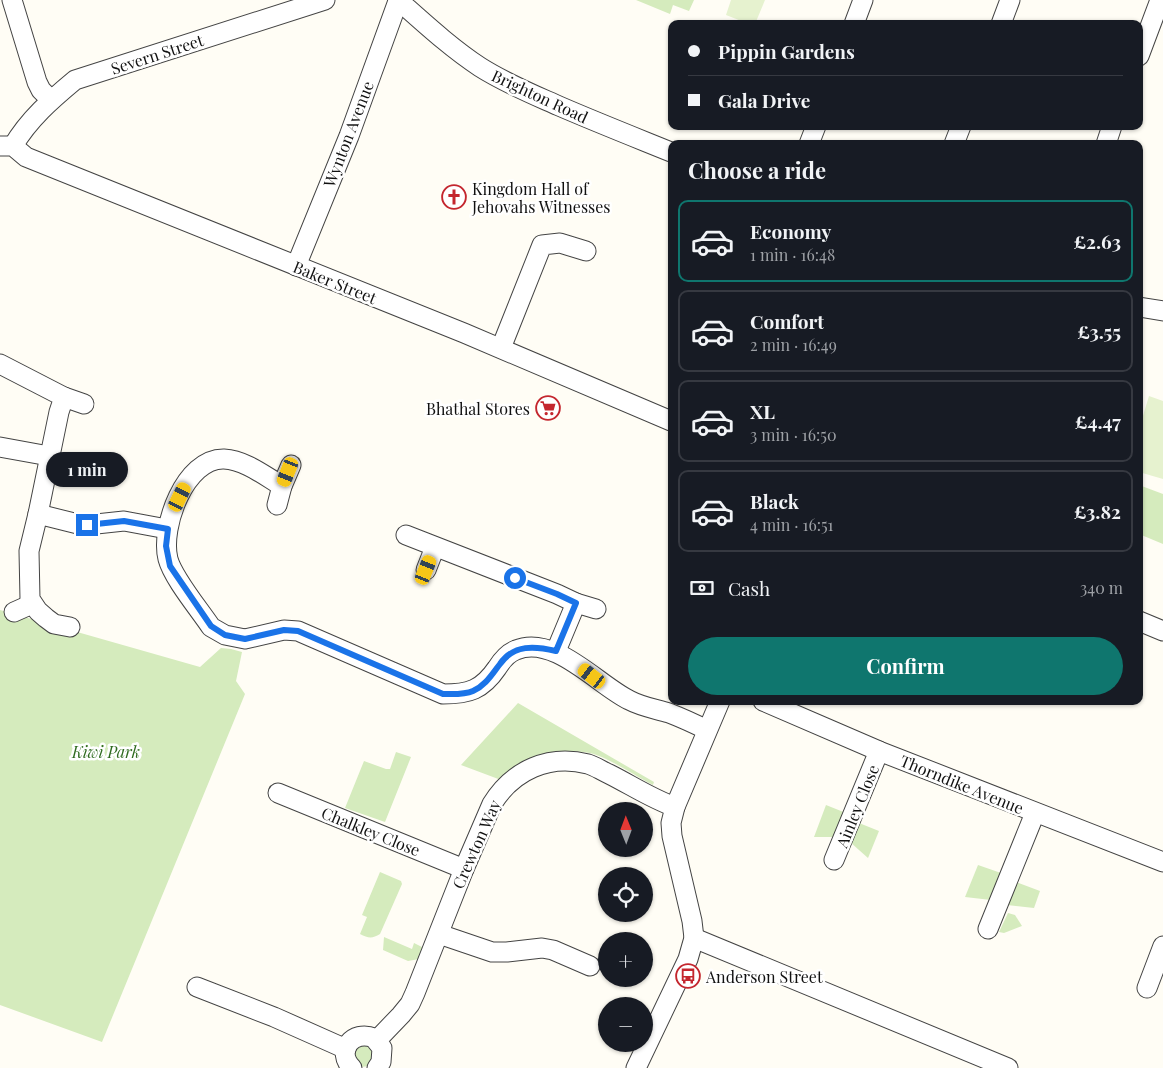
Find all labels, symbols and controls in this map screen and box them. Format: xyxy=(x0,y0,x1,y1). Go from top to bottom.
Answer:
street label: Severn Street xyxy=(108,29,206,79)
text: Pippin Gardens xyxy=(718,38,855,64)
street label: Brighton Road xyxy=(488,65,592,127)
street label: Wynton Avenue xyxy=(318,78,378,191)
text: Gala Drive xyxy=(718,87,810,113)
text: Choose a ride xyxy=(688,155,826,185)
place label: Kingdom Hall of Jehovahs Witnesses xyxy=(471,178,610,217)
church icon: Kingdom Hall of Jehovahs Witnesses xyxy=(441,184,467,210)
text: Economy xyxy=(750,218,831,244)
icon: car xyxy=(690,219,735,264)
text: £2.63 xyxy=(1073,228,1121,254)
text: 1 min · 16:48 xyxy=(750,244,835,265)
street label: Baker Street xyxy=(290,256,380,308)
text: Comfort xyxy=(750,308,824,334)
icon: car xyxy=(690,309,735,354)
text: £3.55 xyxy=(1077,318,1121,344)
text: 2 min · 16:49 xyxy=(750,334,837,355)
supermarket icon: Bhathal Stores xyxy=(535,395,561,421)
place label: Bhathal Stores xyxy=(426,398,530,419)
text: XL xyxy=(750,398,775,424)
icon: car xyxy=(690,399,735,444)
text: £4.47 xyxy=(1075,408,1121,434)
text: 3 min · 16:50 xyxy=(750,424,837,445)
callout: 1 min xyxy=(46,452,128,488)
car xyxy=(275,455,300,489)
text: 1 min xyxy=(67,459,107,480)
car xyxy=(166,480,193,514)
text: Black xyxy=(750,488,799,514)
icon: car xyxy=(690,489,735,534)
text: £3.82 xyxy=(1074,498,1121,524)
route end xyxy=(76,514,98,536)
text: 4 min · 16:51 xyxy=(750,514,834,535)
car xyxy=(413,553,438,587)
route start xyxy=(504,567,526,589)
icon: cash xyxy=(688,574,716,602)
text: Cash xyxy=(728,575,770,601)
text: 340 m xyxy=(1080,577,1123,598)
button: Confirm xyxy=(688,637,1123,695)
car xyxy=(575,661,608,691)
park label: Kiwi Park xyxy=(71,741,140,762)
street label: Thorndike Avenue xyxy=(897,750,1027,818)
street label: Ainley Close xyxy=(830,761,883,852)
street label: Crewton Way xyxy=(447,796,505,892)
street label: Chalkley Close xyxy=(319,802,423,860)
north arrow xyxy=(598,802,652,858)
map controls xyxy=(598,802,653,1052)
button: locate xyxy=(598,867,653,922)
button: + xyxy=(598,932,653,987)
bus stop icon: Anderson Street xyxy=(675,963,701,989)
place label: Anderson Street xyxy=(705,966,823,987)
button: − xyxy=(598,997,653,1052)

